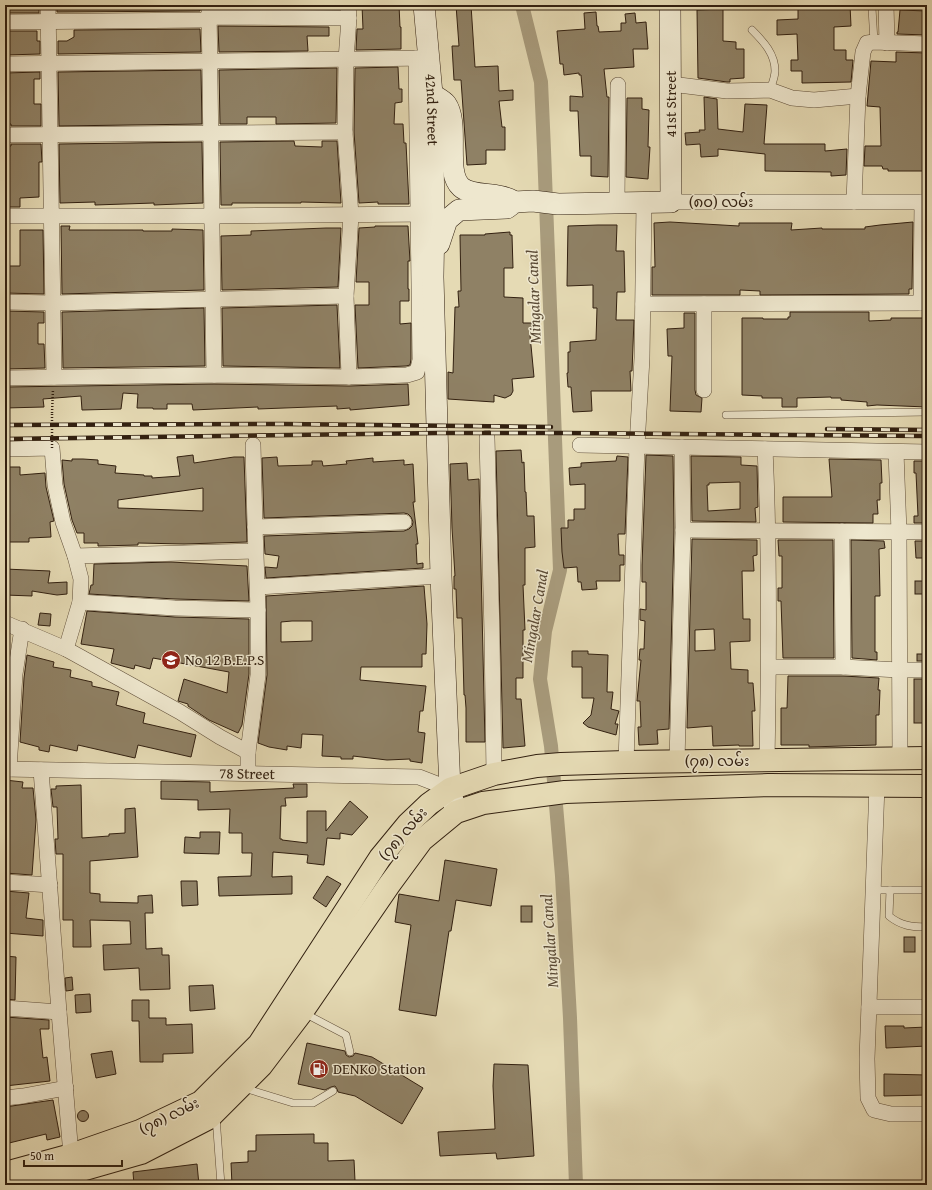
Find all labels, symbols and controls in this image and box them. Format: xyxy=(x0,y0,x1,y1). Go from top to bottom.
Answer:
street label: 41st Street xyxy=(660,70,681,137)
street label: 42nd Street xyxy=(420,73,444,147)
street label: (၈၀) လမ်း xyxy=(689,191,753,212)
water label: Mingalar Canal xyxy=(519,250,547,344)
water label: Mingalar Canal xyxy=(514,568,554,664)
school or university icon: No 12 B.E.P.S xyxy=(160,649,182,671)
place label: No 12 B.E.P.S xyxy=(185,649,264,670)
street label: (၇၈) လမ်း xyxy=(685,750,749,773)
street label: 78 Street xyxy=(219,762,276,784)
street label: (၇၈) လမ်း xyxy=(373,802,433,866)
water label: Mingalar Canal xyxy=(534,893,564,989)
fuel station icon: DENKO Station xyxy=(308,1058,330,1080)
place label: DENKO Station xyxy=(333,1058,426,1079)
street label: (၇၈) လမ်း xyxy=(135,1092,203,1141)
scale bar xyxy=(24,1142,122,1168)
text: 50 m xyxy=(30,1147,54,1164)

